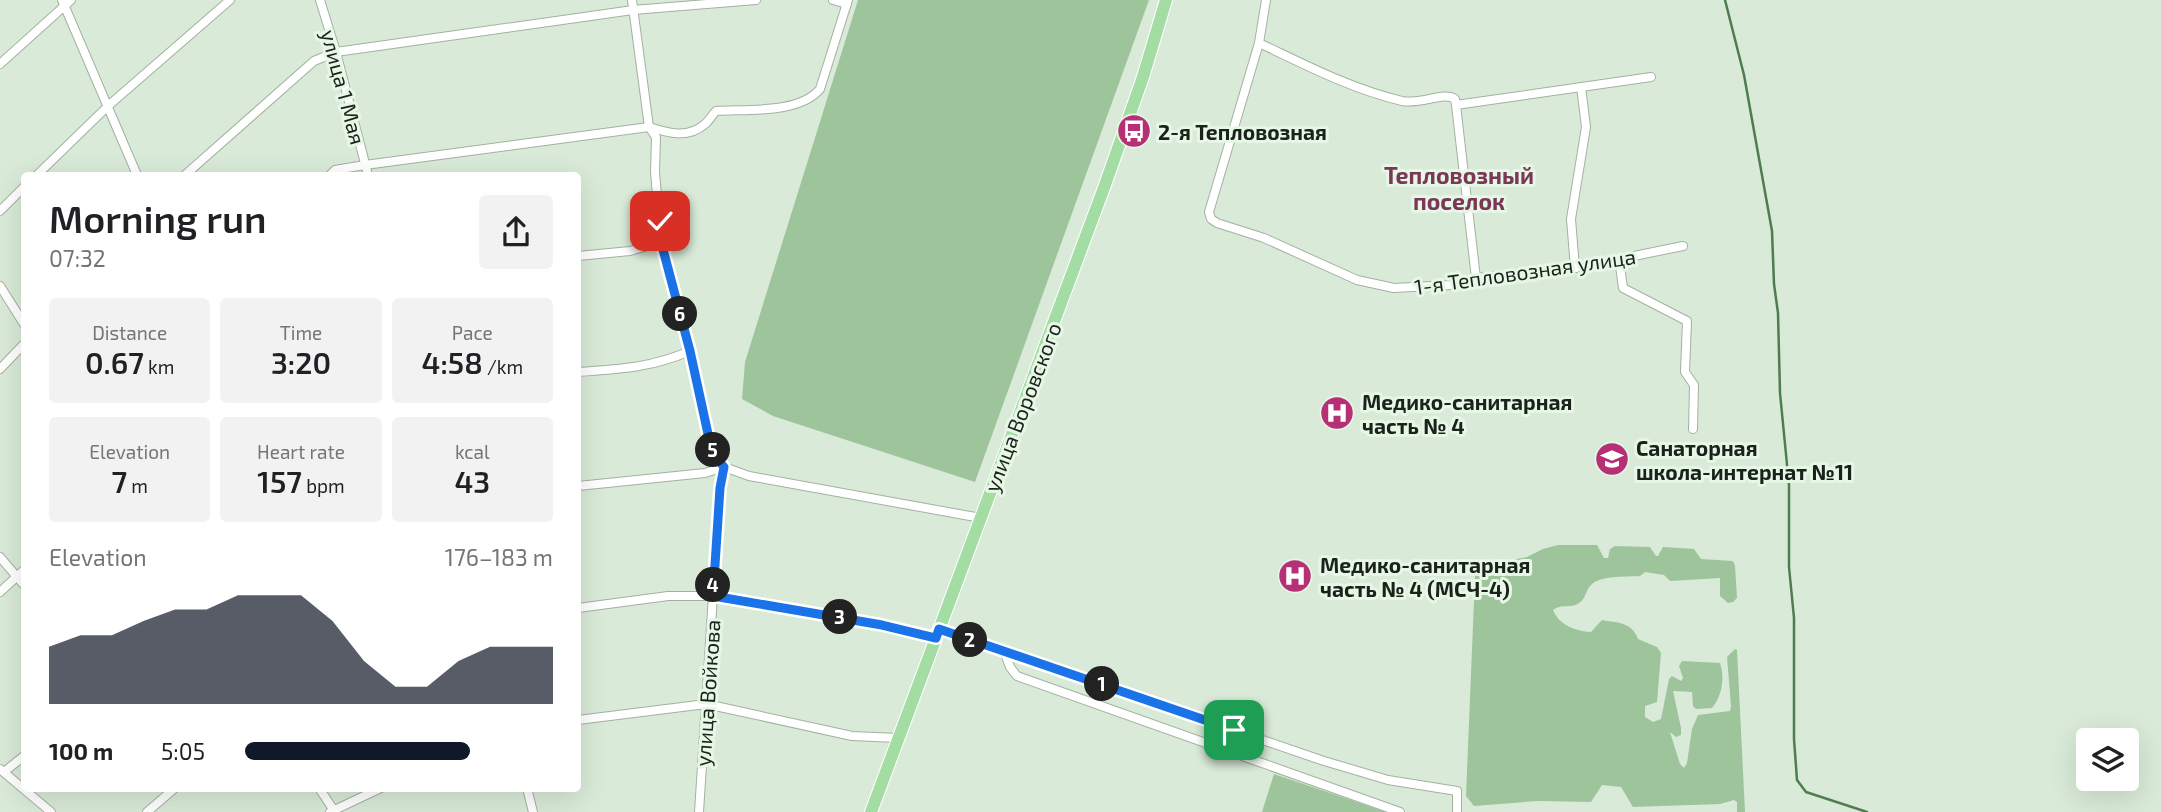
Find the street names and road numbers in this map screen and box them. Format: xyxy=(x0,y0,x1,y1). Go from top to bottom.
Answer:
street label: улица 1 Мая xyxy=(316,27,371,147)
street label: 1-я Тепловозная улица xyxy=(1413,243,1637,300)
street label: улица Воровского xyxy=(978,319,1067,495)
street label: улица Войкова xyxy=(689,619,726,767)

